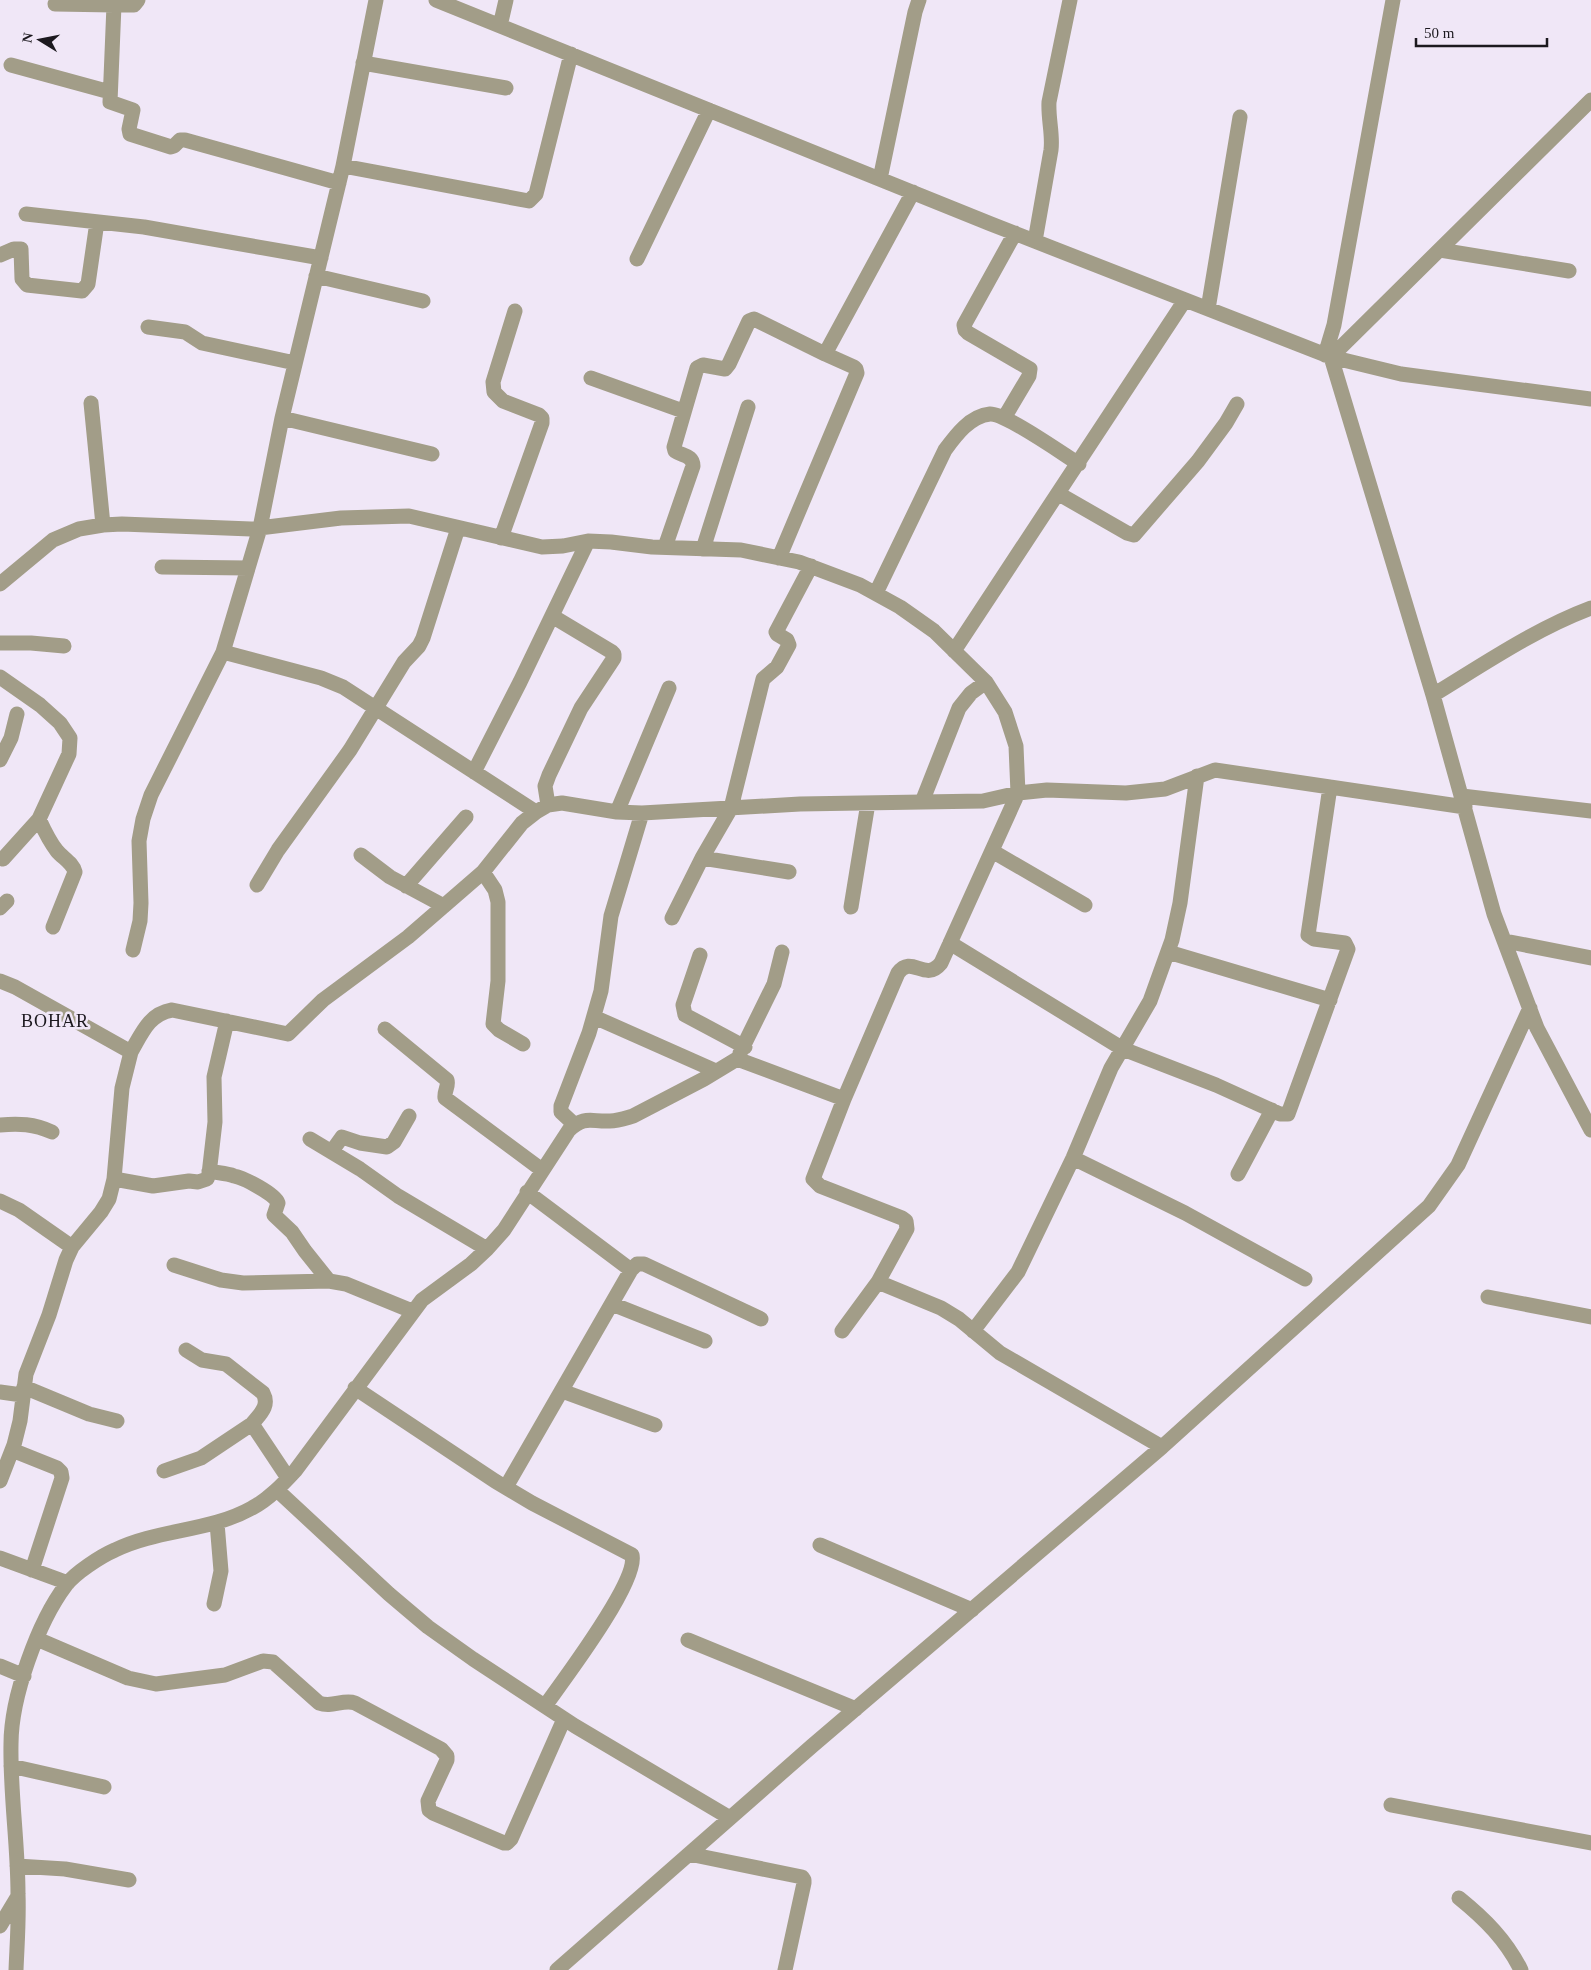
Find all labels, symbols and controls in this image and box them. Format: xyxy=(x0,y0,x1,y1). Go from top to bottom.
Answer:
north arrow xyxy=(15,15,65,65)
scale bar xyxy=(1416,15,1547,47)
text: 50 m xyxy=(1424,25,1455,41)
text: N xyxy=(19,32,36,44)
district label: BOHAR xyxy=(21,1011,89,1031)

